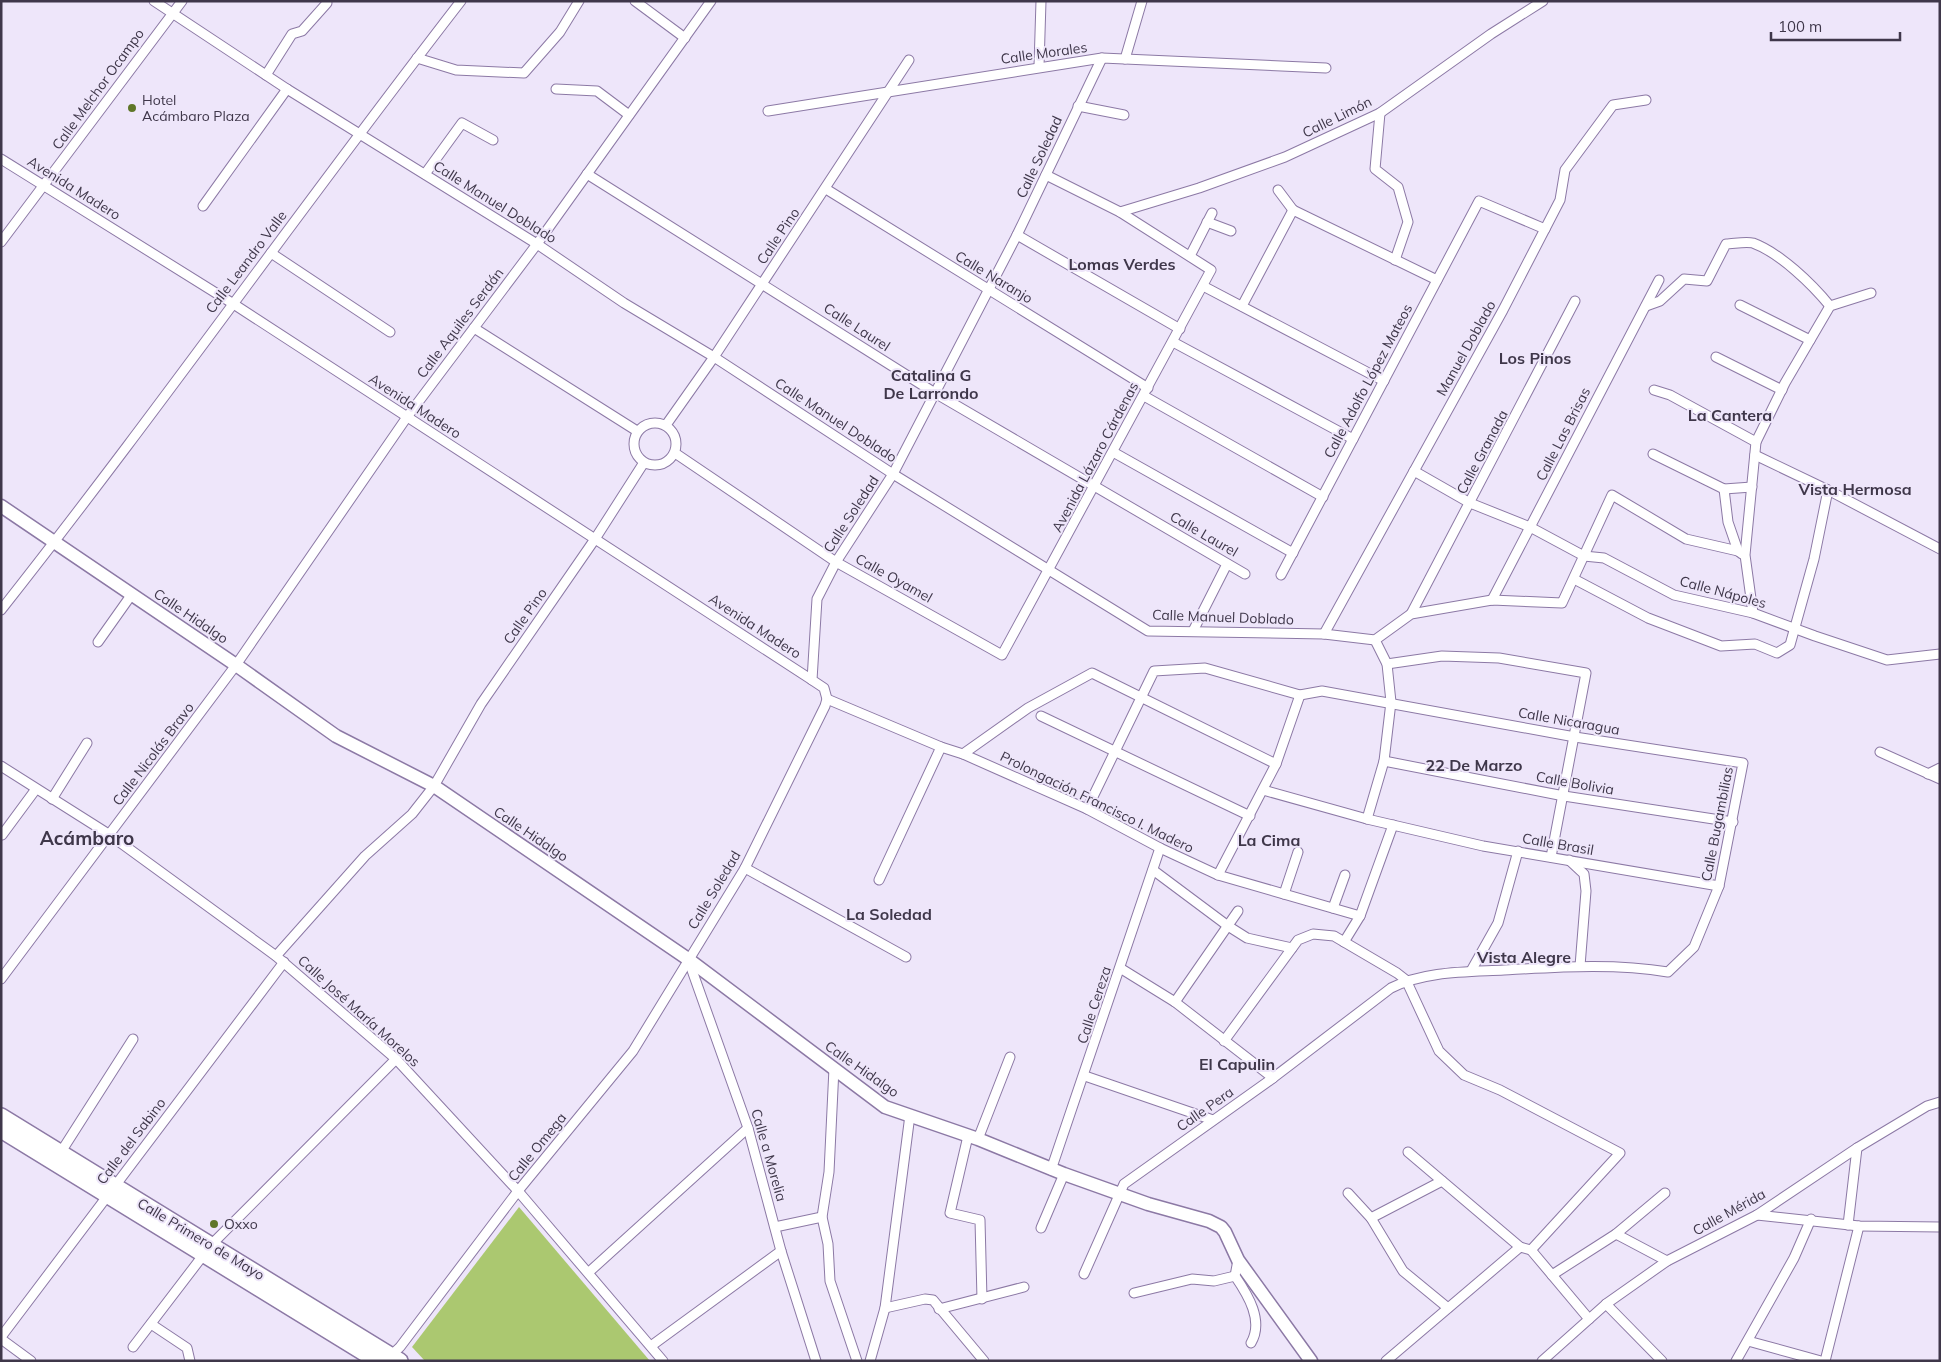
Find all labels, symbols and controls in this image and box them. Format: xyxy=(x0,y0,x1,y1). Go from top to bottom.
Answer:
scale bar xyxy=(1771,10,1900,42)
text: 100 m xyxy=(1778,17,1822,36)
street label: Calle Melchor Ocampo xyxy=(48,25,148,153)
street label: Calle Morales xyxy=(1000,38,1088,68)
place label: Hotel Acámbaro Plaza xyxy=(142,91,250,125)
street label: Calle Limón xyxy=(1299,92,1375,142)
marker: Hotel Acámbaro Plaza xyxy=(126,102,138,114)
street label: Calle Soledad xyxy=(1012,113,1066,201)
street label: Avenida Madero xyxy=(24,152,124,224)
street label: Calle Manuel Doblado xyxy=(430,157,560,247)
street label: Calle Pino xyxy=(753,204,803,268)
street label: Calle Leandro Valle xyxy=(201,207,291,317)
street label: Calle Naranjo xyxy=(952,247,1036,307)
district label: Lomas Verdes xyxy=(1068,254,1176,274)
street label: Calle Aquiles Serdán xyxy=(413,264,507,382)
street label: Manuel Doblado xyxy=(1432,297,1500,399)
street label: Calle Laurel xyxy=(820,299,894,355)
street label: Calle Adolfo López Mateos xyxy=(1320,301,1416,461)
district label: Los Pinos xyxy=(1499,348,1571,368)
district label: Catalina G De Larrondo xyxy=(883,365,979,403)
street label: Avenida Madero xyxy=(366,370,464,442)
street label: Calle Manuel Doblado xyxy=(772,374,900,466)
street label: Avenida Lázaro Cárdenas xyxy=(1048,379,1142,535)
street label: Calle Las Brisas xyxy=(1532,384,1594,484)
district label: La Cantera xyxy=(1688,405,1772,425)
street label: Calle Granada xyxy=(1452,407,1512,497)
street label: Calle Soledad xyxy=(819,472,883,556)
district label: Vista Hermosa xyxy=(1797,479,1912,499)
street label: Calle Laurel xyxy=(1167,507,1241,561)
street label: Calle Oyamel xyxy=(852,549,936,607)
street label: Calle Nápoles xyxy=(1678,572,1768,612)
street label: Calle Hidalgo xyxy=(150,584,232,648)
street label: Calle Pino xyxy=(499,584,551,648)
street label: Avenida Madero xyxy=(706,590,804,662)
street label: Calle Manuel Doblado xyxy=(1152,606,1294,628)
street label: Calle Nicolás Bravo xyxy=(108,699,198,809)
street label: Calle Nicaragua xyxy=(1517,703,1621,739)
street label: Prolongación Francisco I. Madero xyxy=(997,747,1197,857)
district label: 22 De Marzo xyxy=(1426,755,1522,775)
street label: Calle Bugambilias xyxy=(1697,765,1737,883)
street label: Calle Bolivia xyxy=(1535,767,1615,799)
street label: Calle Hidalgo xyxy=(490,802,572,866)
district label: Acámbaro xyxy=(40,826,134,850)
street label: Calle Brasil xyxy=(1521,829,1595,859)
district label: La Cima xyxy=(1238,830,1300,850)
street label: Calle Soledad xyxy=(683,847,745,933)
district label: La Soledad xyxy=(846,904,932,924)
district label: Vista Alegre xyxy=(1476,947,1571,967)
street label: Calle José María Morelos xyxy=(294,951,424,1071)
street label: Calle Cereza xyxy=(1073,964,1115,1046)
street label: Calle Hidalgo xyxy=(821,1037,903,1101)
district label: El Capulin xyxy=(1199,1054,1275,1074)
street label: Calle Pera xyxy=(1173,1083,1237,1135)
street label: Calle del Sabino xyxy=(93,1094,169,1188)
street label: Calle a Morelia xyxy=(747,1107,791,1203)
street label: Calle Omega xyxy=(504,1109,570,1185)
street label: Calle Mérida xyxy=(1689,1185,1769,1239)
street label: Calle Primero de Mayo xyxy=(134,1194,268,1284)
place label: Oxxo xyxy=(224,1215,258,1233)
marker: Oxxo xyxy=(208,1218,220,1230)

